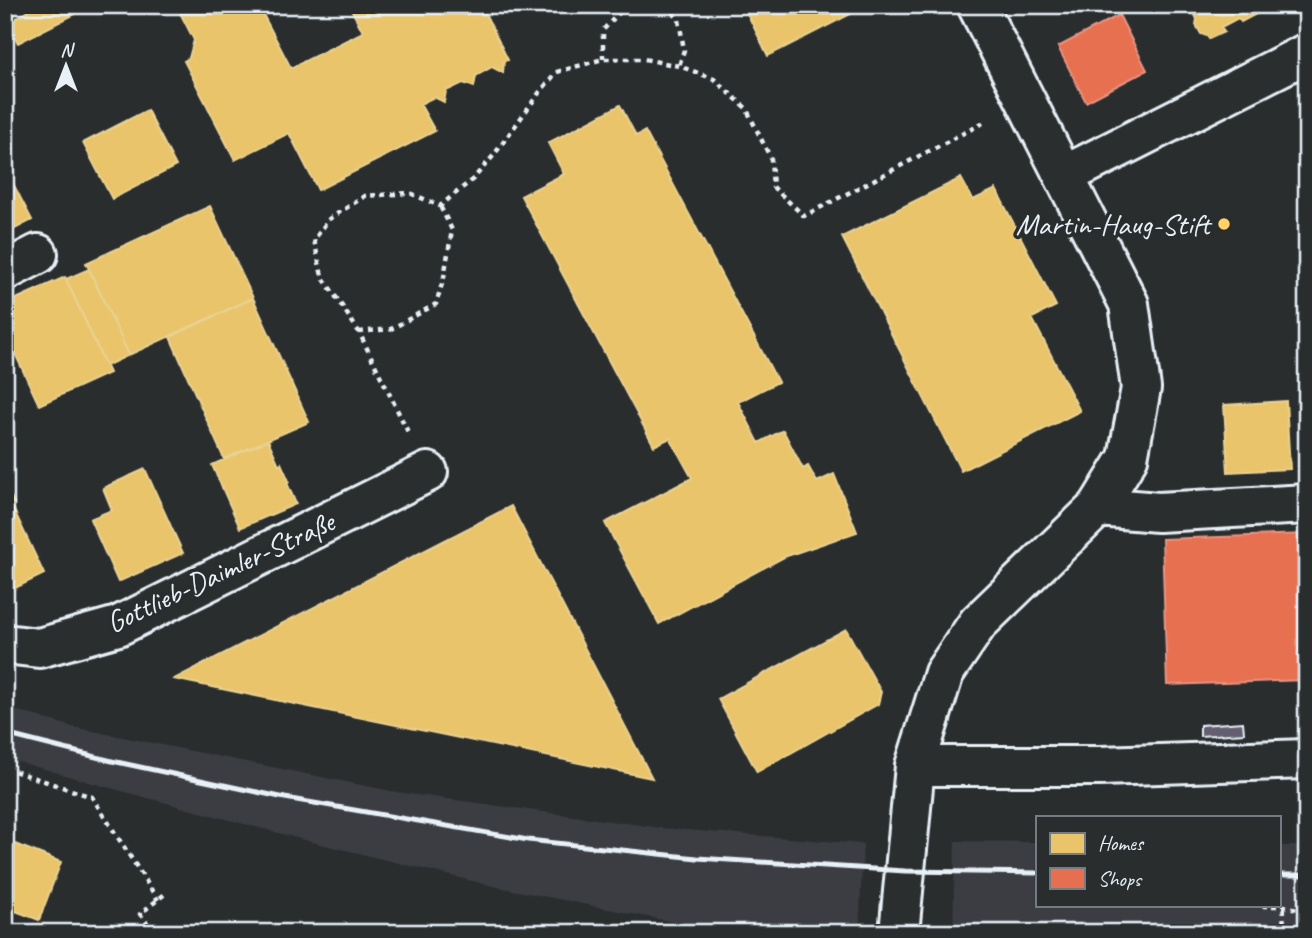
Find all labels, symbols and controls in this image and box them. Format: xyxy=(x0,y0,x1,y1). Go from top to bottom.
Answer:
north arrow xyxy=(32,32,102,102)
text: N xyxy=(60,38,75,62)
place label: Martin-Haug-Stift xyxy=(1016,205,1213,243)
marker: Martin-Haug-Stift xyxy=(1216,216,1232,232)
street label: Gottlieb-Daimler-Straße xyxy=(100,502,342,641)
legend xyxy=(1036,816,1280,906)
text: Homes xyxy=(1098,830,1145,856)
text: Shops xyxy=(1098,866,1143,892)

